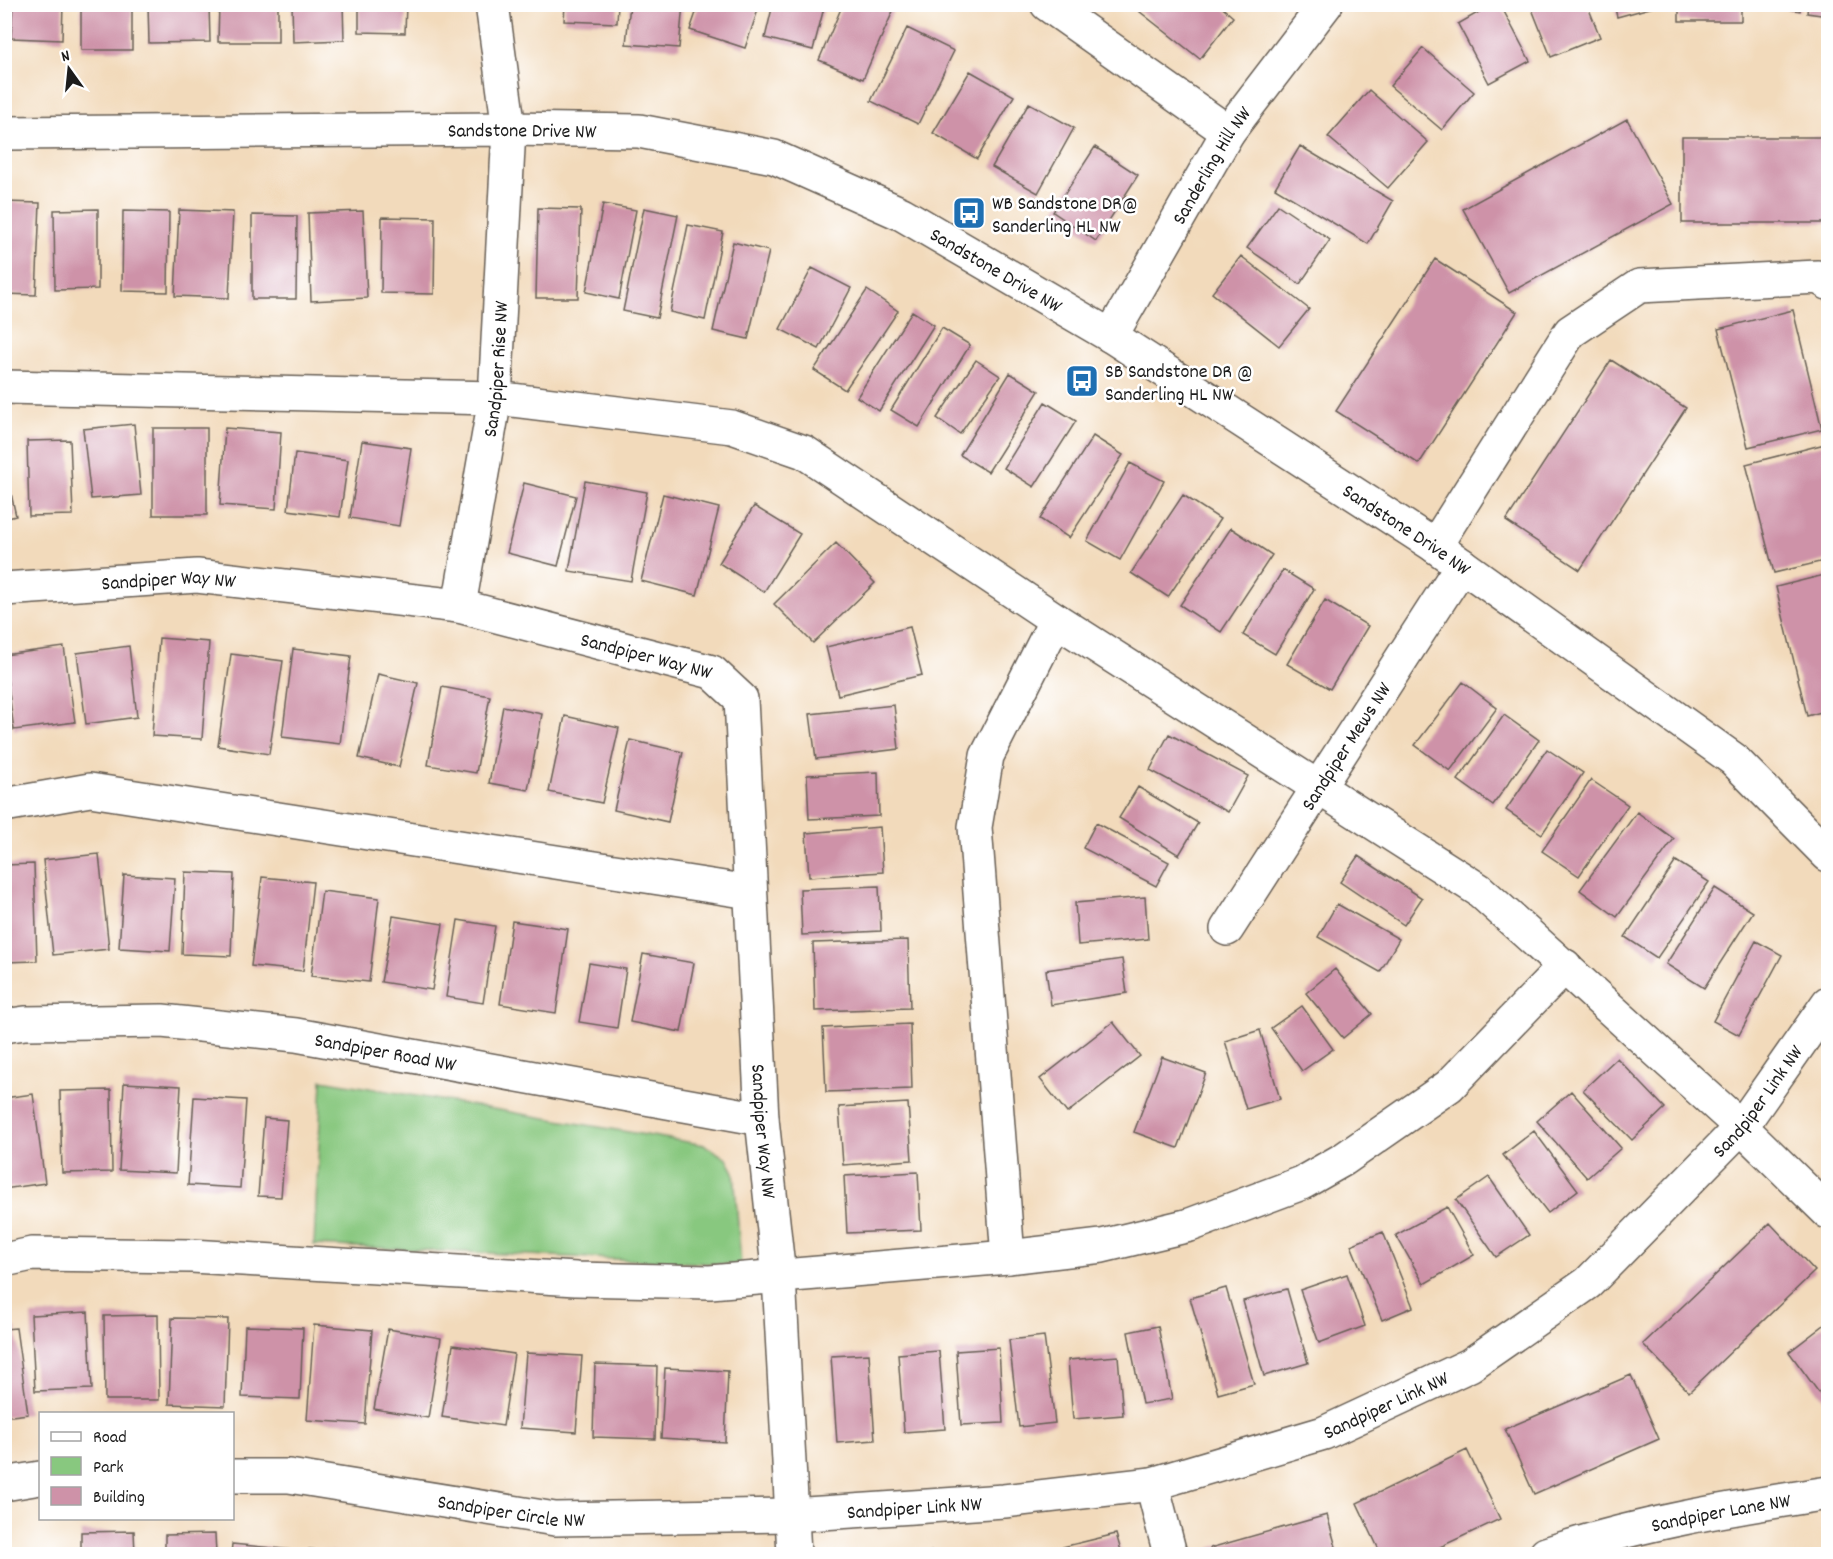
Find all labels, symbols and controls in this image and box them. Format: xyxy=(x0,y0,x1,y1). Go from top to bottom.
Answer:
north arrow xyxy=(39,39,99,99)
text: N xyxy=(59,45,73,69)
street label: Sanderling Hill NW xyxy=(1167,101,1260,231)
street label: Sandstone Drive NW xyxy=(448,118,597,147)
place label: WB Sandstone DR@ Sanderling HL NW xyxy=(992,191,1138,242)
bus stop icon: WB Sandstone DR@ Sanderling HL NW xyxy=(951,195,987,231)
street label: Sandstone Drive NW xyxy=(924,222,1067,322)
street label: Sandpiper Rise NW xyxy=(477,300,517,440)
place label: SB Sandstone DR @ Sanderling HL NW xyxy=(1105,359,1253,410)
bus stop icon: SB Sandstone DR @ Sanderling HL NW xyxy=(1064,363,1100,399)
street label: Sandstone Drive NW xyxy=(1336,479,1476,584)
street label: Sandpiper Way NW xyxy=(101,565,237,599)
street label: Sandpiper Way NW xyxy=(577,627,715,689)
street label: Sandpiper Mews NW xyxy=(1296,677,1400,817)
street label: Sandpiper Road NW xyxy=(312,1028,459,1081)
street label: Sandpiper Link NW xyxy=(1707,1040,1811,1165)
street label: Sandpiper Way NW xyxy=(742,1063,782,1201)
street label: Sandpiper Link NW xyxy=(1319,1366,1454,1448)
legend xyxy=(39,1412,234,1520)
text: Road xyxy=(93,1426,127,1451)
text: Park xyxy=(93,1456,124,1481)
text: Building xyxy=(93,1486,145,1511)
street label: Sandpiper Lane NW xyxy=(1649,1488,1794,1541)
street label: Sandpiper Circle NW xyxy=(435,1489,586,1536)
street label: Sandpiper Link NW xyxy=(846,1491,983,1528)

